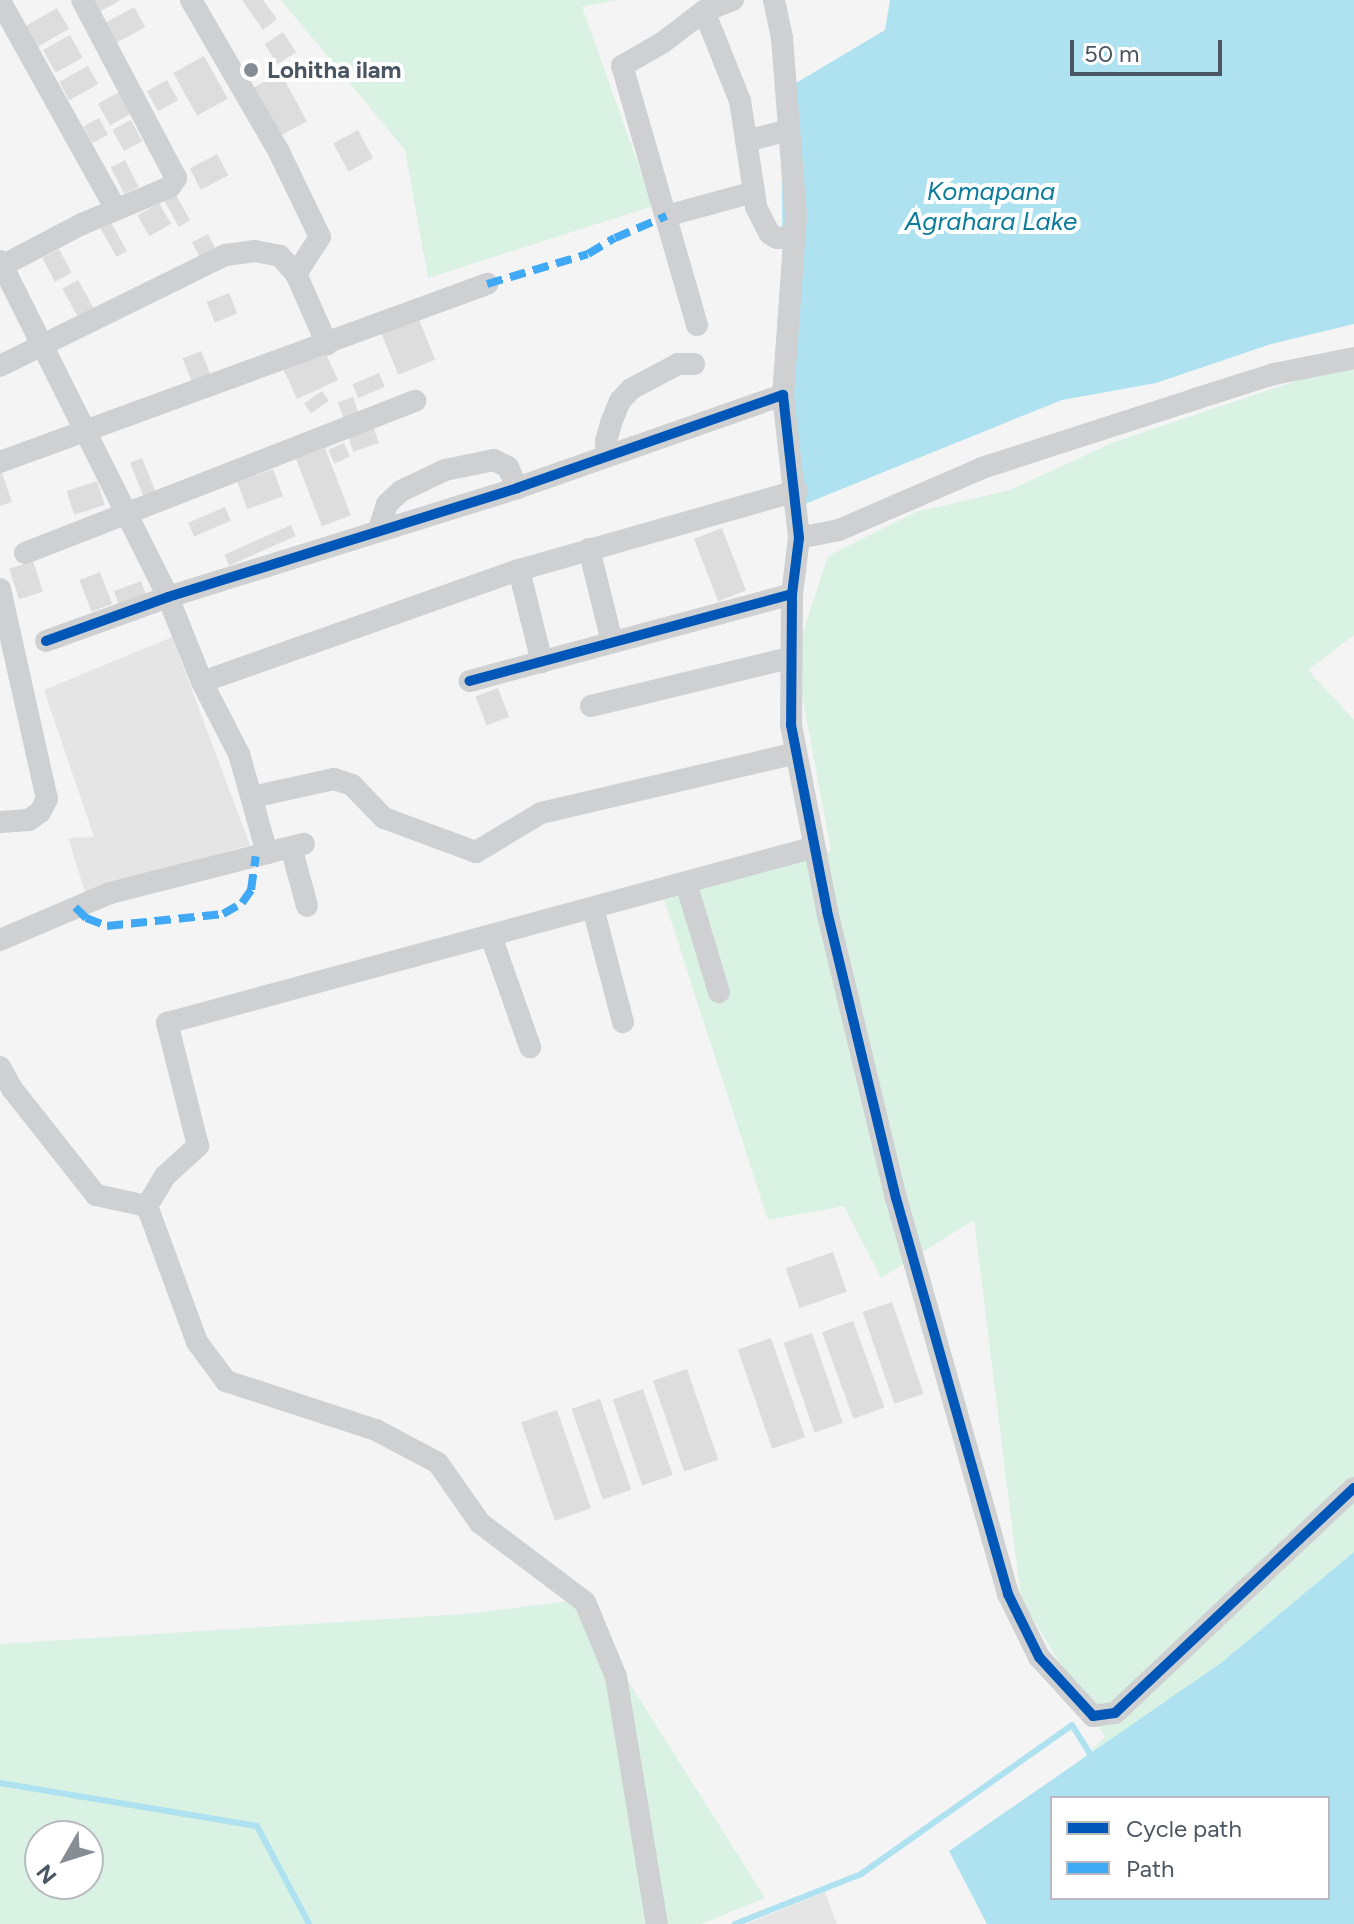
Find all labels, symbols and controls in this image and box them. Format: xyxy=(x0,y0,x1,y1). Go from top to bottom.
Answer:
scale bar xyxy=(1074,24,1226,74)
text: 50 m xyxy=(1084,39,1140,68)
place label: Lohitha ilam xyxy=(267,56,402,84)
marker: Lohitha ilam xyxy=(242,61,260,79)
water label: Komapana Agrahara Lake xyxy=(905,176,1077,238)
legend xyxy=(1050,1796,1330,1900)
text: Cycle path xyxy=(1126,1814,1242,1843)
north arrow xyxy=(24,1820,104,1900)
text: Path xyxy=(1126,1854,1174,1883)
text: N xyxy=(31,1859,62,1889)

